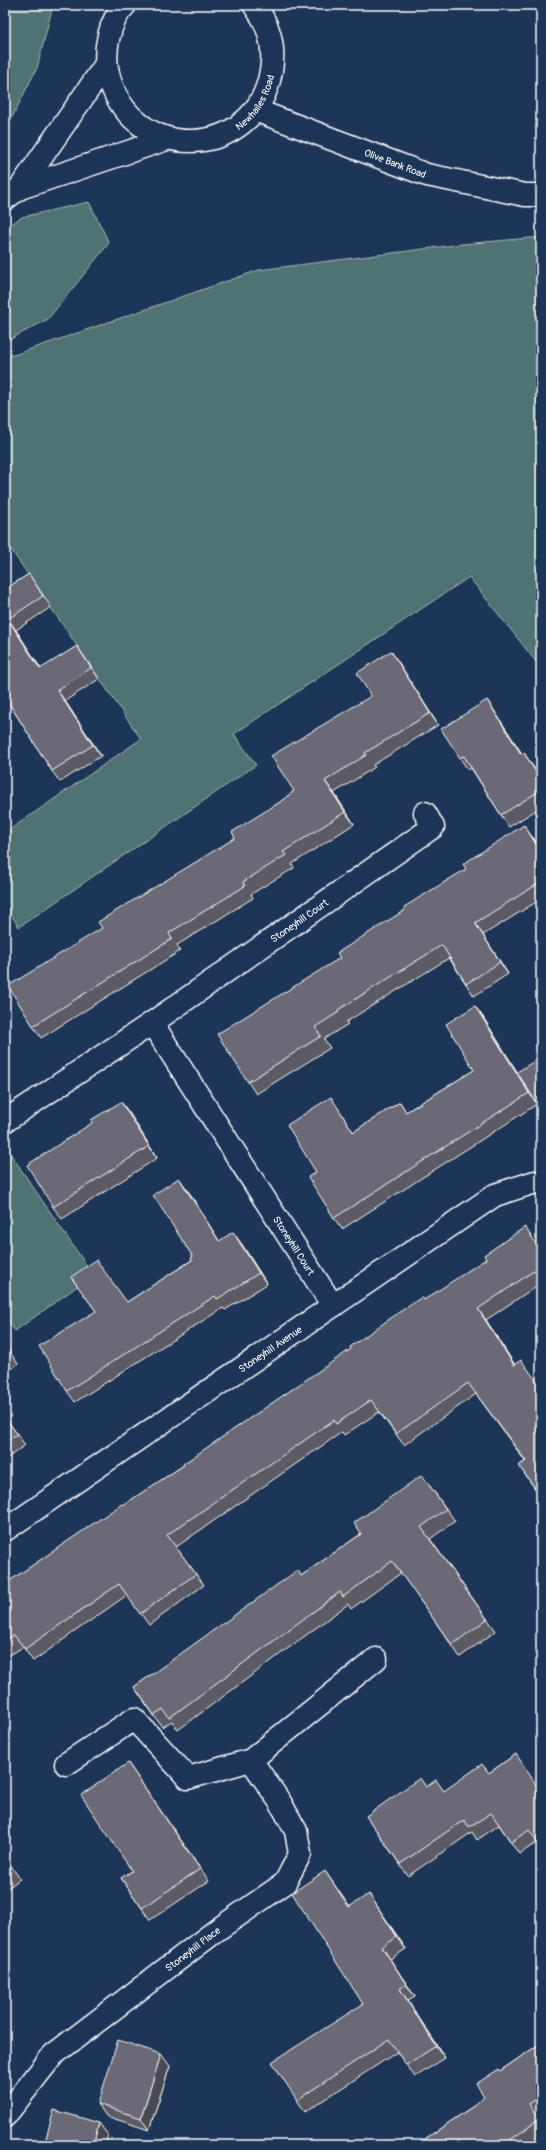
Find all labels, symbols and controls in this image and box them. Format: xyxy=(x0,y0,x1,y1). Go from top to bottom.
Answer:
street label: Newhailes Road xyxy=(233,74,277,133)
street label: Olive Bank Road xyxy=(362,147,428,181)
street label: Stoneyhill Court xyxy=(268,896,332,946)
street label: Stoneyhill Court xyxy=(270,1214,317,1279)
street label: Stoneyhill Avenue xyxy=(236,1324,305,1376)
street label: Stoneyhill Place xyxy=(163,1925,223,1974)

